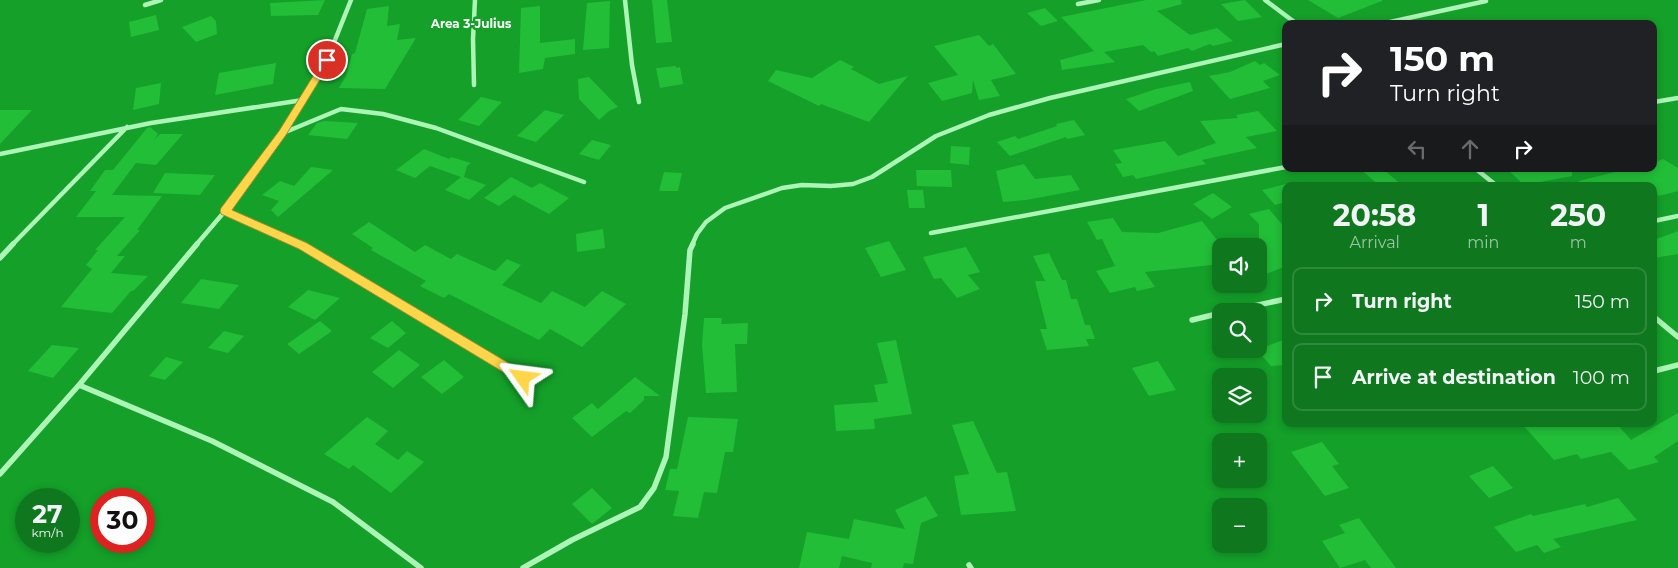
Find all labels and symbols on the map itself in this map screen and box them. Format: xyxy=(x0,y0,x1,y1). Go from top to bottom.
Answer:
district label: Area 3-Julius xyxy=(430,16,512,31)
pin xyxy=(306,39,348,81)
position arrow xyxy=(496,351,548,403)
speed limit sign: 30 xyxy=(90,488,155,553)

